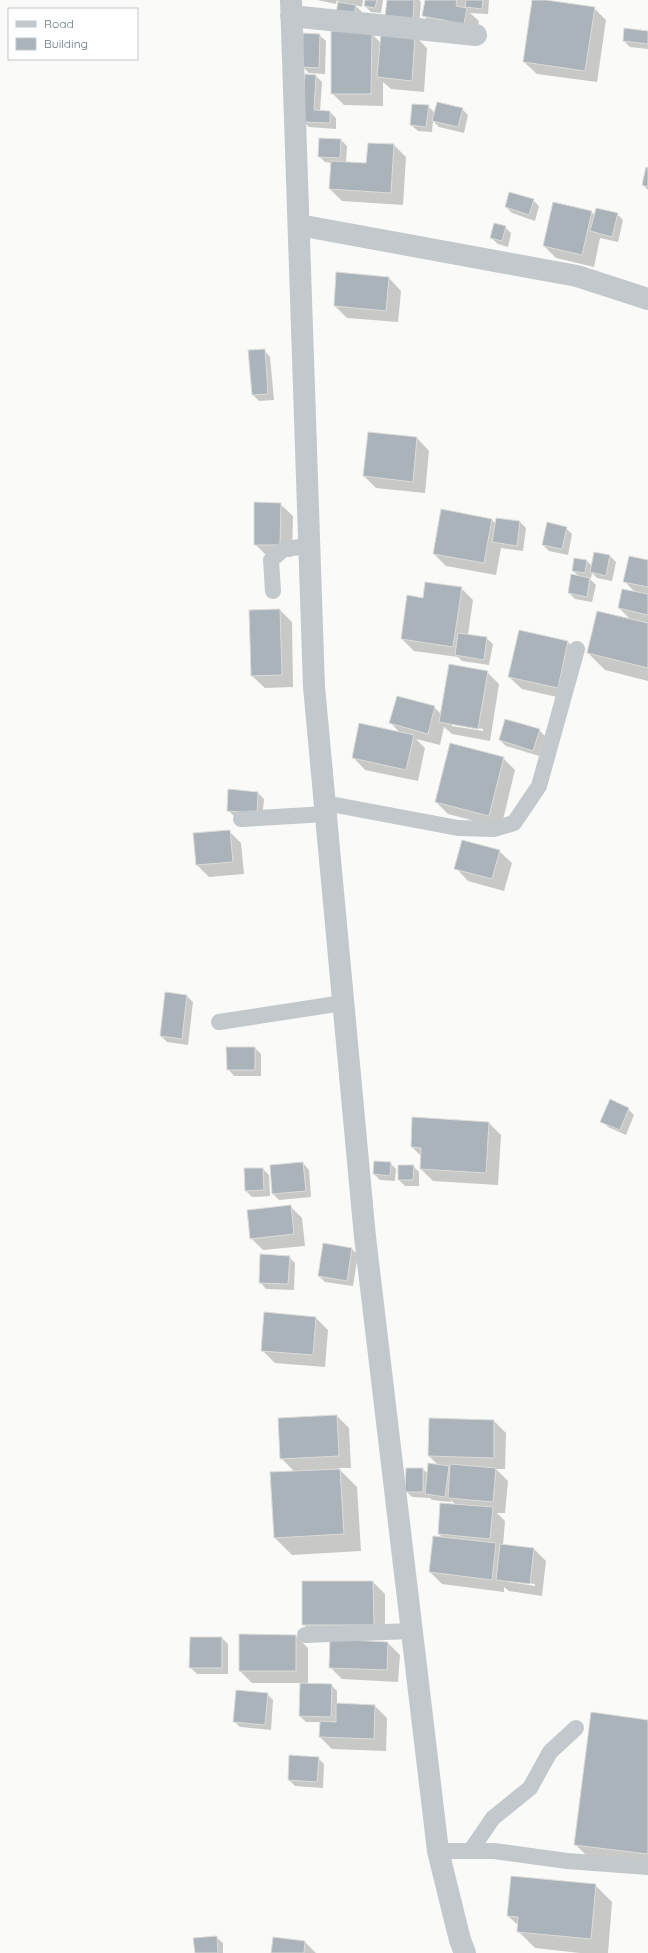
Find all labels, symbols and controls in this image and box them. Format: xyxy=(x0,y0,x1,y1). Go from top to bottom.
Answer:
legend xyxy=(8,8,138,60)
text: Road xyxy=(44,16,74,31)
text: Building xyxy=(44,36,88,51)

